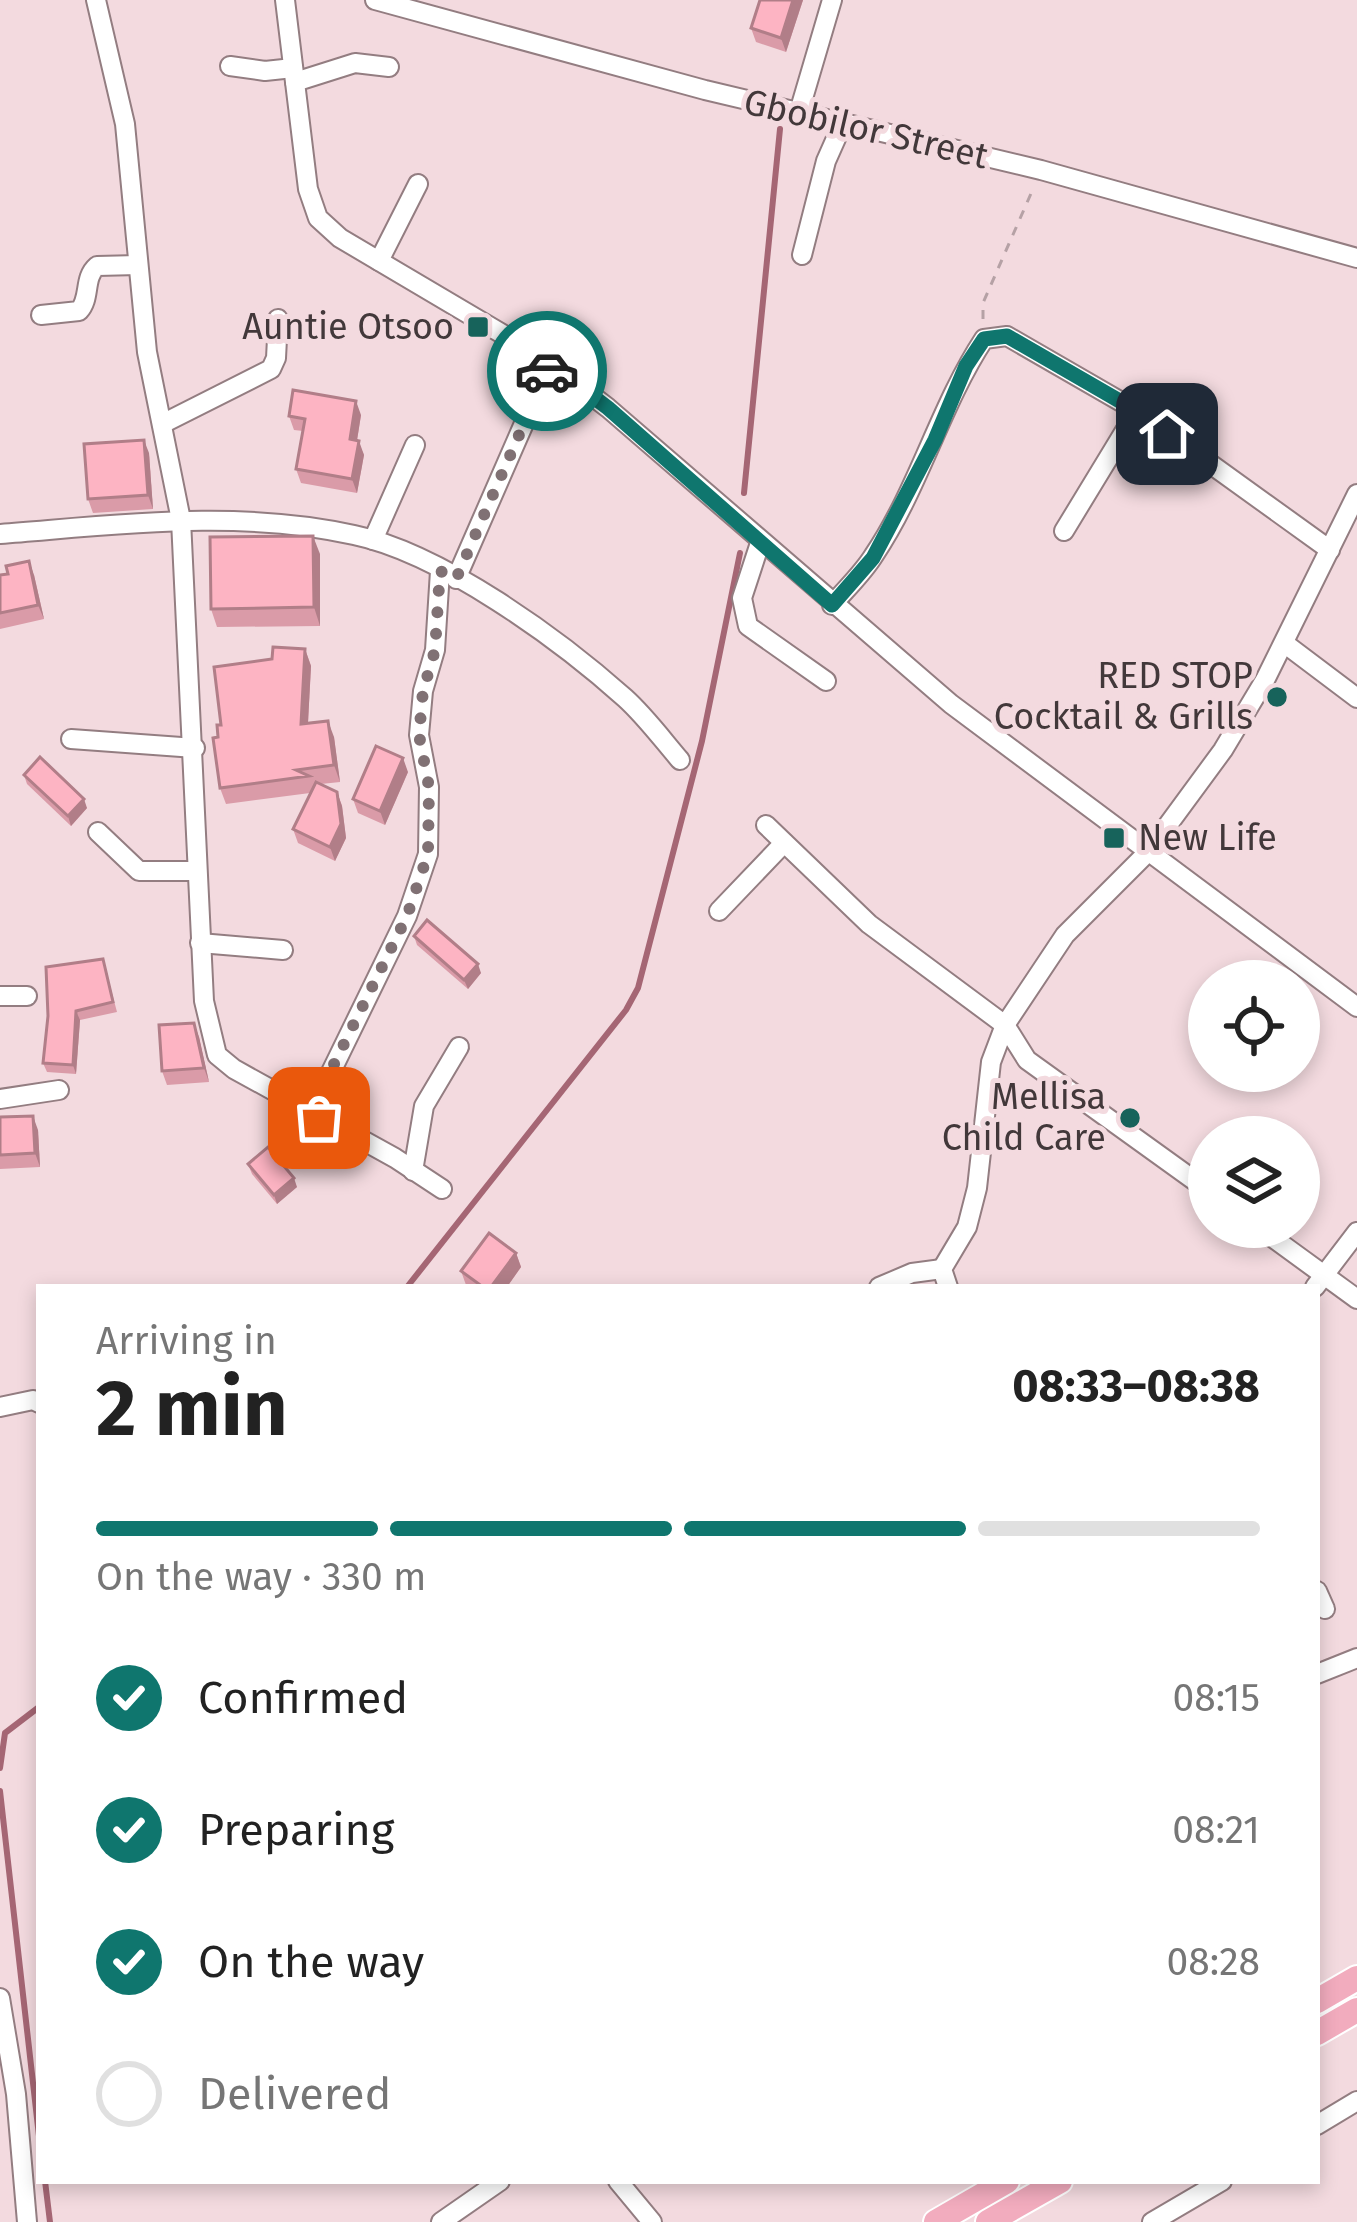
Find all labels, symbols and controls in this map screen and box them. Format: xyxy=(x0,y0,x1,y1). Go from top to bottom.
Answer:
street label: Gbobilor Street xyxy=(740,80,992,178)
place label: Auntie Otsoo xyxy=(242,305,454,349)
courier xyxy=(487,311,607,431)
marker: Auntie Otsoo xyxy=(465,314,491,340)
icon: car xyxy=(514,338,580,404)
pin xyxy=(1116,383,1218,485)
icon: home xyxy=(1134,401,1200,467)
place label: RED STOP Cocktail & Grills xyxy=(994,654,1253,739)
marker: RED STOP Cocktail & Grills xyxy=(1264,684,1290,710)
place label: New Life xyxy=(1138,816,1277,860)
marker: New Life xyxy=(1101,825,1127,851)
map controls xyxy=(1188,960,1320,1248)
button: locate xyxy=(1188,960,1320,1092)
pin xyxy=(268,1067,370,1169)
place label: Mellisa Child Care xyxy=(942,1075,1106,1160)
icon: bag xyxy=(286,1085,352,1151)
marker: Mellisa Child Care xyxy=(1117,1105,1143,1131)
button: layers xyxy=(1188,1116,1320,1248)
text: Arriving in xyxy=(96,1318,277,1364)
text: 08:33–08:38 xyxy=(1012,1359,1260,1413)
text: 2 min xyxy=(96,1362,288,1456)
text: On the way · 330 m xyxy=(96,1554,427,1600)
icon: check xyxy=(96,1665,162,1731)
text: Confirmed xyxy=(198,1671,408,1725)
text: 08:15 xyxy=(1173,1675,1260,1721)
icon: check xyxy=(96,1797,162,1863)
text: Preparing xyxy=(198,1803,394,1857)
text: 08:21 xyxy=(1172,1807,1260,1853)
icon: check xyxy=(96,1929,162,1995)
text: On the way xyxy=(198,1935,424,1989)
text: 08:28 xyxy=(1167,1939,1260,1985)
text: Delivered xyxy=(198,2067,391,2121)

